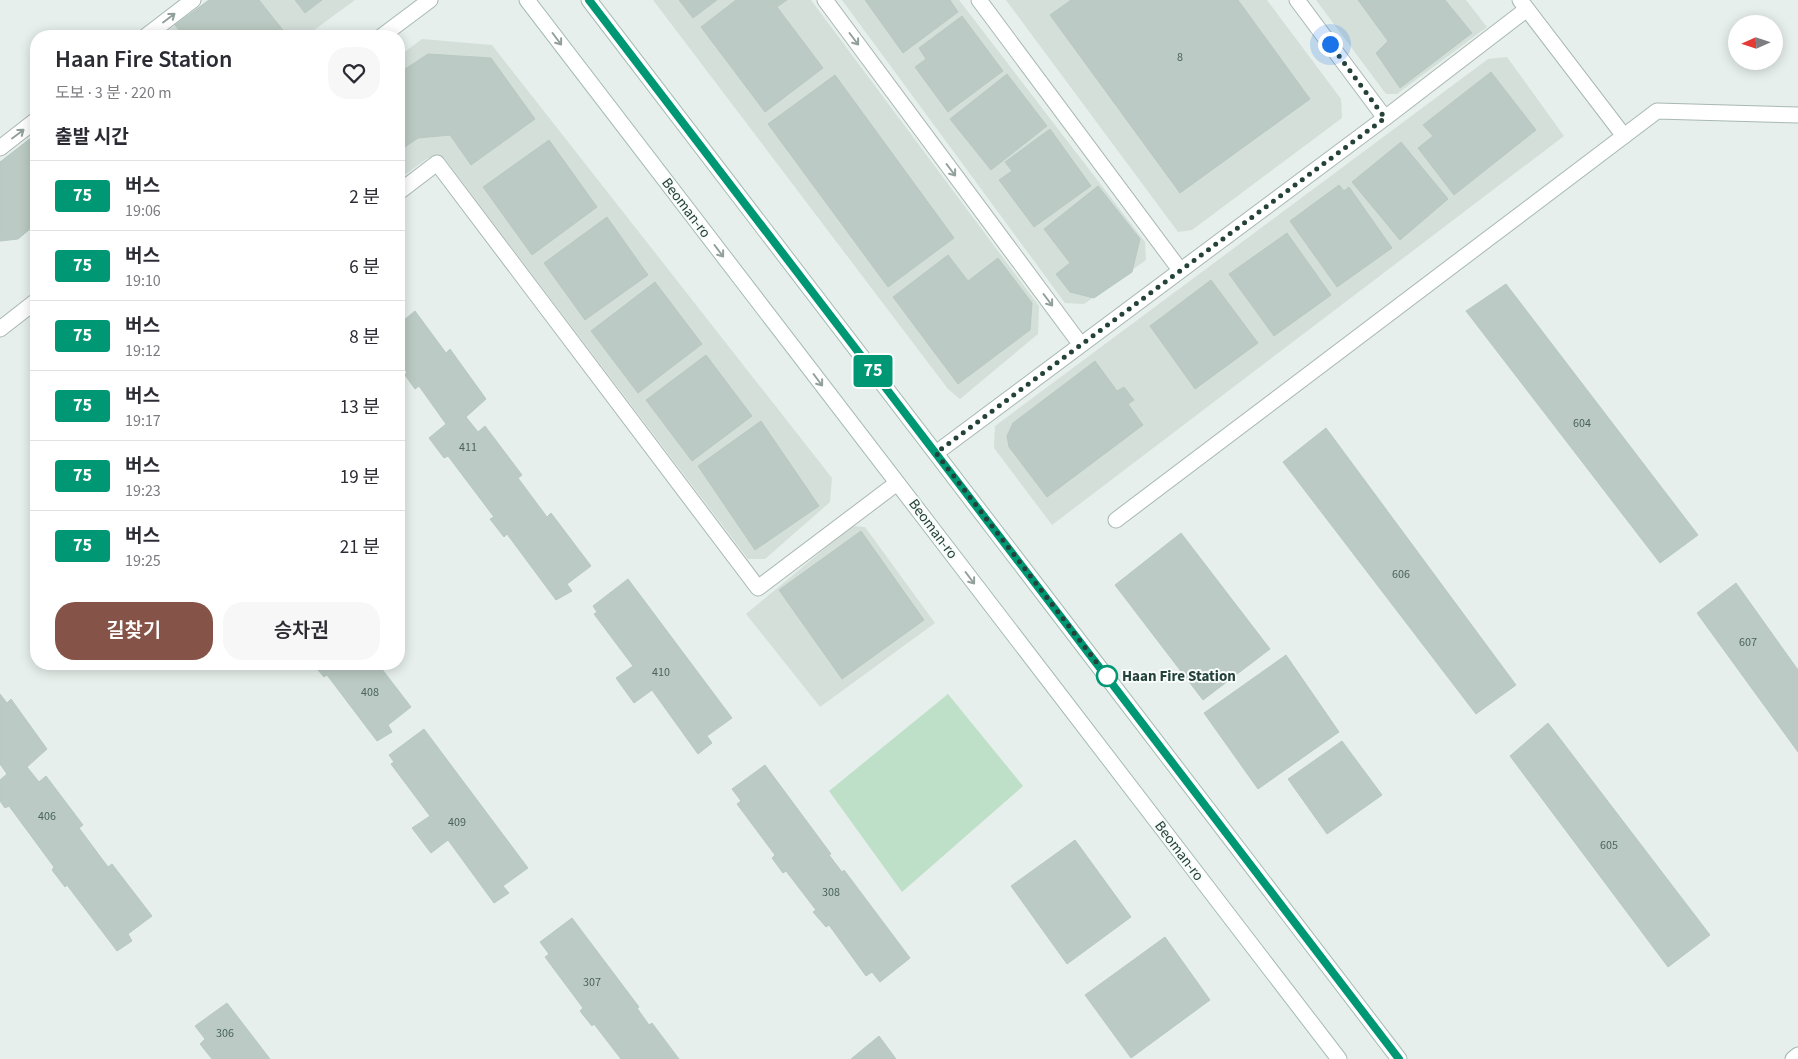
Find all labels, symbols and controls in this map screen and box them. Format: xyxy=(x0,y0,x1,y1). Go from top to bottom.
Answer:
one-way arrow xyxy=(163,13,176,24)
north arrow xyxy=(1728,15,1782,70)
map controls xyxy=(1728,15,1783,70)
one-way arrow xyxy=(551,32,562,45)
one-way arrow xyxy=(849,32,859,46)
your location xyxy=(1318,32,1343,57)
text: Haan Fire Station xyxy=(55,42,232,77)
button: heart xyxy=(328,47,380,99)
house number: 8 xyxy=(1177,49,1183,66)
text: 도보 · 3 분 · 220 m xyxy=(55,82,171,104)
text: 출발 시간 xyxy=(55,124,129,151)
one-way arrow xyxy=(11,129,25,139)
one-way arrow xyxy=(945,163,956,176)
text: 버스 xyxy=(125,173,160,200)
street label: Beoman-ro xyxy=(656,174,716,242)
text: 75 xyxy=(73,183,92,208)
text: 2 분 xyxy=(349,184,380,211)
text: 19:06 xyxy=(125,200,161,222)
text: 버스 xyxy=(125,243,160,270)
one-way arrow xyxy=(714,244,725,257)
text: 75 xyxy=(73,253,92,278)
text: 6 분 xyxy=(349,254,380,281)
text: 19:10 xyxy=(125,270,161,292)
one-way arrow xyxy=(1042,293,1053,306)
text: 버스 xyxy=(125,313,160,340)
text: 75 xyxy=(73,323,92,348)
text: 8 분 xyxy=(349,324,380,351)
text: 19:12 xyxy=(125,340,161,362)
line badge: 75 xyxy=(850,355,896,387)
text: 75 xyxy=(863,358,883,383)
one-way arrow xyxy=(813,373,824,386)
text: 버스 xyxy=(125,383,160,410)
text: 75 xyxy=(73,393,92,418)
text: 13 분 xyxy=(340,394,380,421)
text: 19:17 xyxy=(125,410,161,432)
house number: 604 xyxy=(1573,415,1591,432)
house number: 411 xyxy=(459,439,477,456)
text: 버스 xyxy=(125,453,160,480)
text: 75 xyxy=(73,463,92,488)
text: 19 분 xyxy=(340,464,380,491)
text: 19:23 xyxy=(125,480,161,502)
street label: Beoman-ro xyxy=(903,495,963,563)
text: 버스 xyxy=(125,523,160,550)
text: 75 xyxy=(73,533,92,558)
text: 21 분 xyxy=(340,534,380,561)
text: 19:25 xyxy=(125,550,161,572)
house number: 606 xyxy=(1392,566,1410,583)
one-way arrow xyxy=(965,571,976,584)
button: 길찾기 xyxy=(55,602,213,660)
button: 승차권 xyxy=(223,602,380,660)
house number: 607 xyxy=(1739,634,1757,651)
house number: 410 xyxy=(652,664,670,681)
marker: Haan Fire Station xyxy=(1096,665,1118,687)
place label: Haan Fire Station xyxy=(1122,666,1236,687)
house number: 408 xyxy=(361,684,379,701)
house number: 406 xyxy=(38,808,56,825)
house number: 409 xyxy=(448,814,466,831)
street label: Beoman-ro xyxy=(1149,817,1209,885)
house number: 605 xyxy=(1600,837,1618,854)
house number: 308 xyxy=(822,884,840,901)
house number: 307 xyxy=(583,974,601,991)
house number: 306 xyxy=(216,1025,234,1042)

